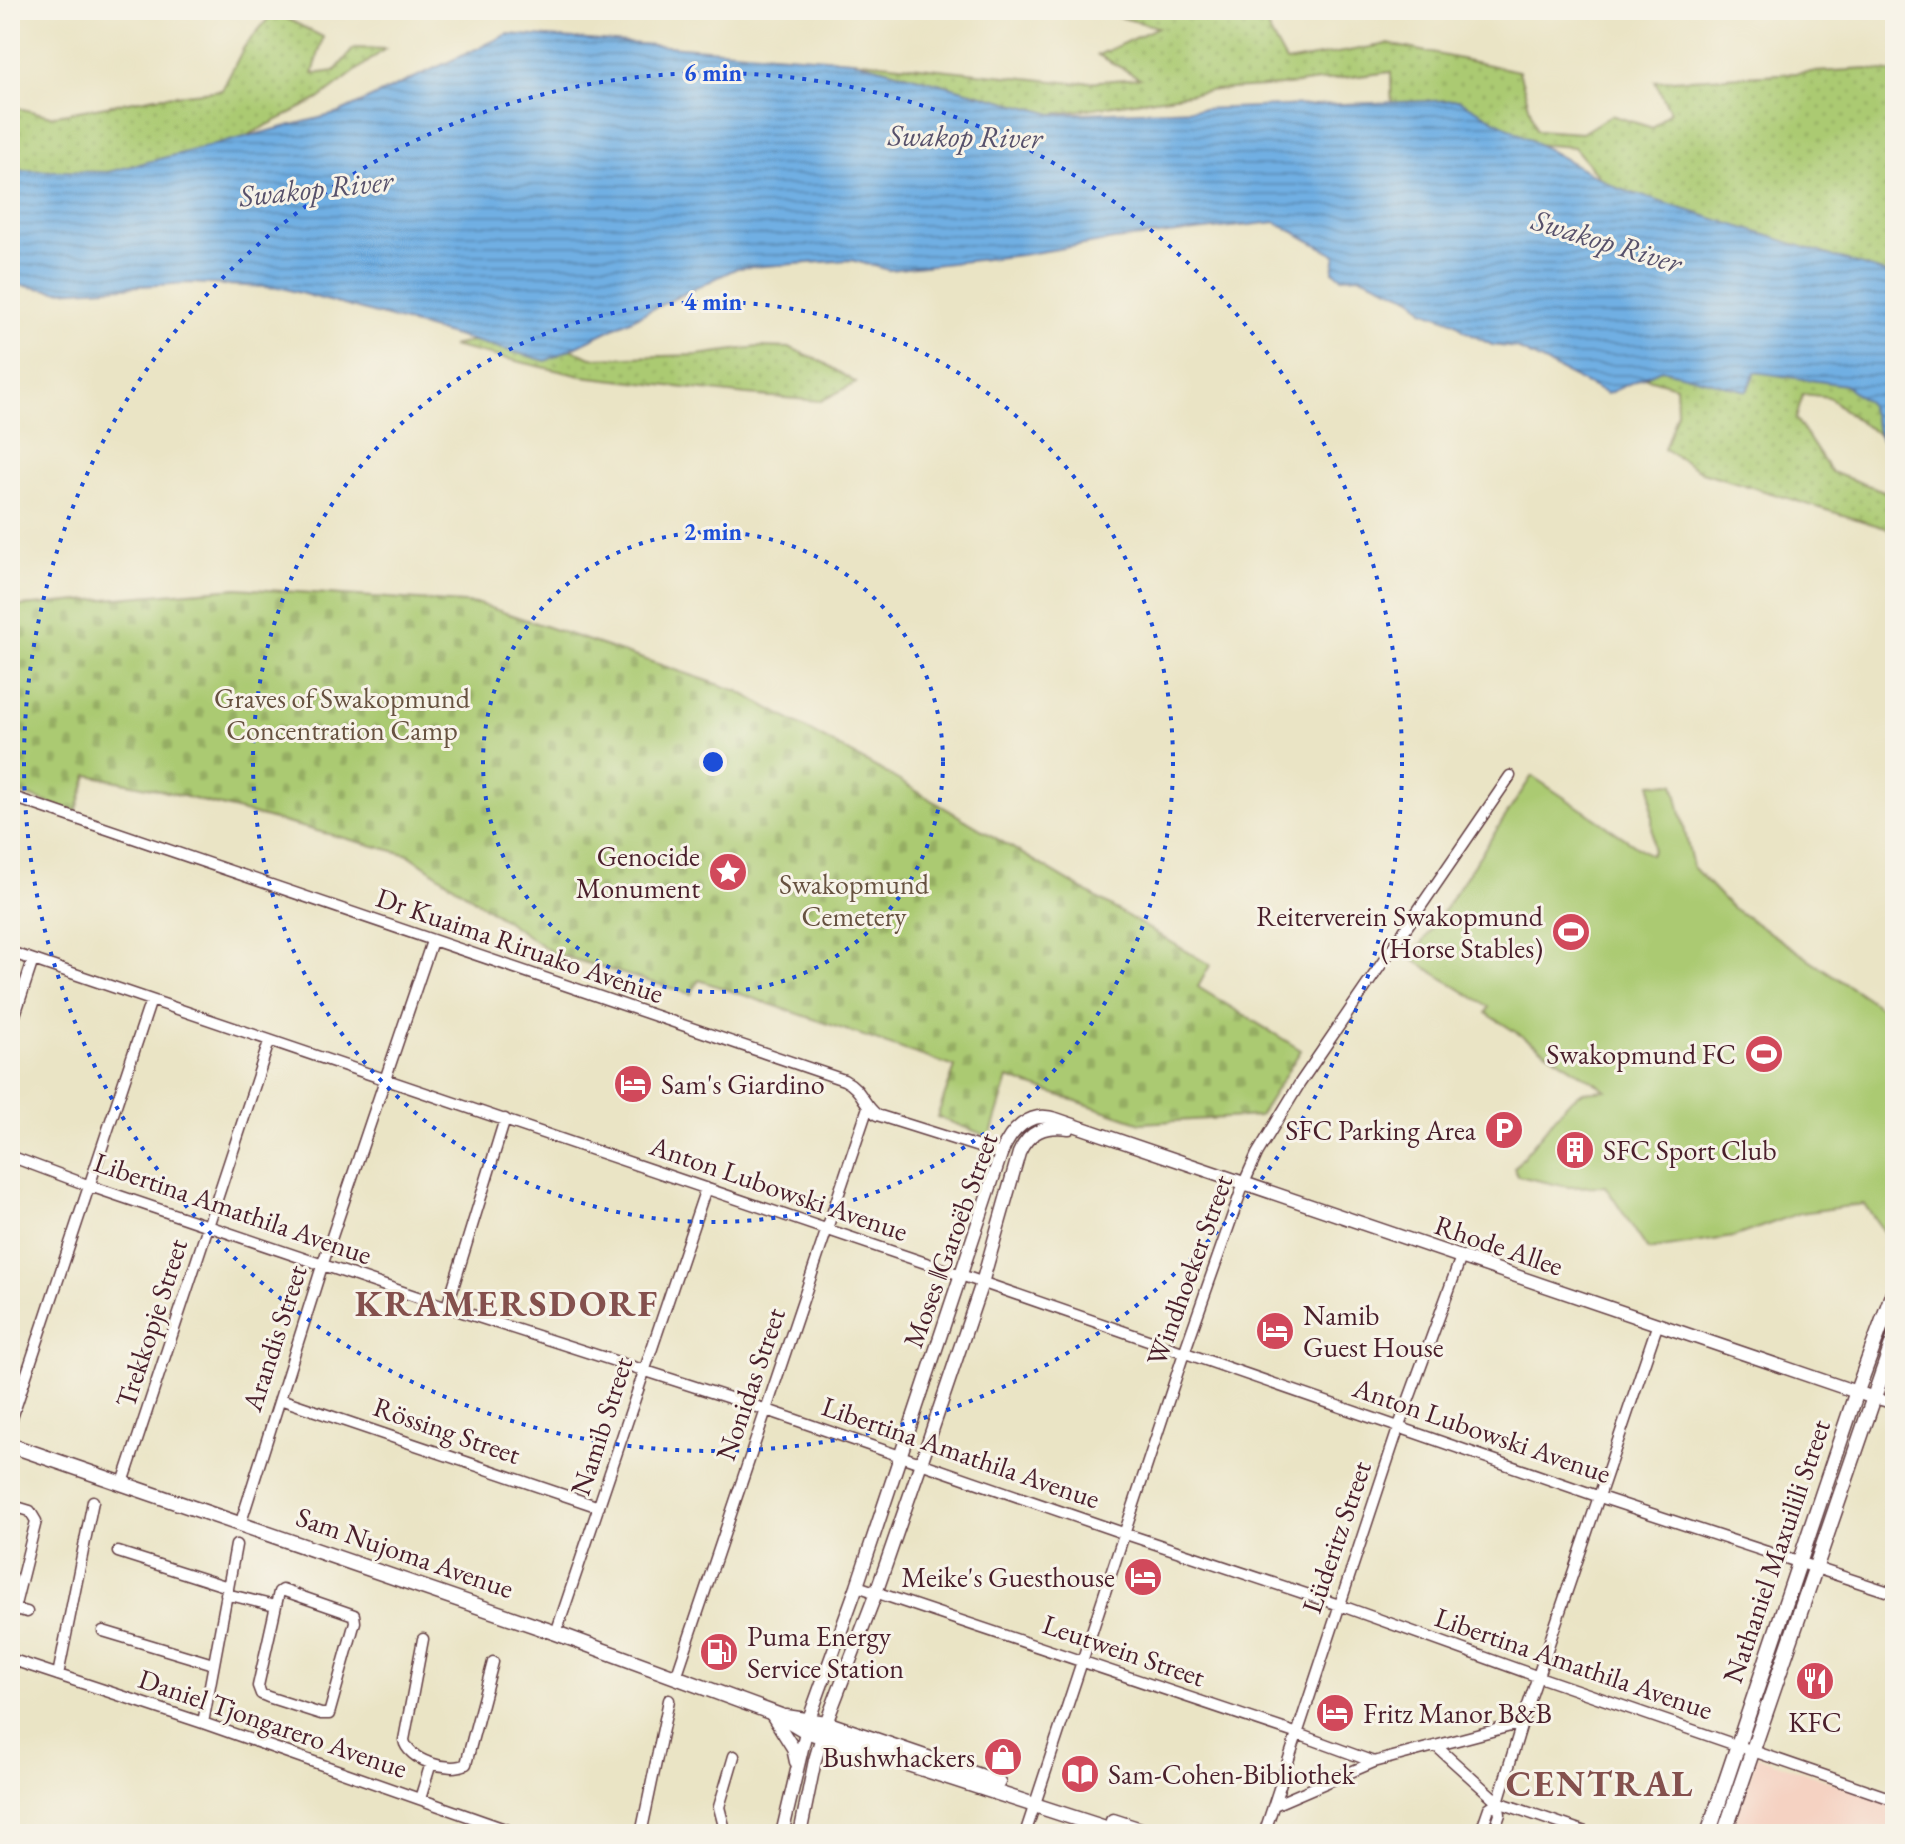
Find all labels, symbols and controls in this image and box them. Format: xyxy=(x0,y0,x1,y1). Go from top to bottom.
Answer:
text: 6 min xyxy=(684,57,743,88)
water label: Swakop River xyxy=(886,115,1044,157)
water label: Swakop River xyxy=(236,160,396,216)
water label: Swakop River xyxy=(1527,199,1688,283)
text: 4 min xyxy=(684,286,743,317)
text: 2 min xyxy=(684,516,743,547)
park label: Graves of Swakopmund Concentration Camp xyxy=(214,680,471,748)
centre of rings xyxy=(699,748,727,776)
place label: Genocide Monument xyxy=(576,838,700,906)
place icon: Genocide Monument xyxy=(707,851,749,893)
park label: Swakopmund Cemetery xyxy=(779,866,930,934)
street label: Dr Kuaima Riruako Avenue xyxy=(372,879,668,1011)
place label: Reiterverein Swakopmund (Horse Stables) xyxy=(1256,898,1544,966)
sports icon: Reiterverein Swakopmund (Horse Stables) xyxy=(1550,911,1592,953)
sports icon: Swakopmund FC xyxy=(1743,1033,1785,1075)
place label: Swakopmund FC xyxy=(1546,1036,1736,1072)
hotel icon: Sam's Giardino xyxy=(612,1063,654,1105)
place label: Sam's Giardino xyxy=(661,1066,825,1102)
parking icon: SFC Parking Area xyxy=(1483,1109,1525,1151)
place label: SFC Parking Area xyxy=(1285,1112,1477,1148)
street label: Anton Lubowski Avenue xyxy=(644,1127,913,1249)
street label: Moses ǁGaroëb Street xyxy=(894,1127,1006,1353)
building icon: SFC Sport Club xyxy=(1554,1129,1596,1171)
place label: SFC Sport Club xyxy=(1603,1132,1777,1168)
street label: Libertina Amathila Avenue xyxy=(89,1144,377,1272)
street label: Windhoeker Street xyxy=(1138,1169,1240,1370)
street label: Rhode Allee xyxy=(1430,1206,1568,1284)
street label: Trekkopje Street xyxy=(107,1234,195,1412)
street label: Arandis Street xyxy=(233,1260,315,1417)
district label: KRAMERSDORF xyxy=(355,1280,659,1327)
place label: Namib Guest House xyxy=(1303,1297,1444,1365)
street label: Nonidas Street xyxy=(707,1303,793,1465)
hotel icon: Namib Guest House xyxy=(1254,1310,1296,1352)
street label: Namib Street xyxy=(562,1352,640,1500)
street label: Anton Lubowski Avenue xyxy=(1347,1369,1616,1491)
street label: Rössing Street xyxy=(369,1388,525,1472)
street label: Libertina Amathila Avenue xyxy=(817,1388,1105,1516)
street label: Nathaniel Maxuilili Street xyxy=(1714,1414,1838,1688)
street label: Lüderitz Street xyxy=(1293,1456,1379,1618)
street label: Sam Nujoma Avenue xyxy=(292,1498,519,1606)
hotel icon: Meike's Guesthouse xyxy=(1122,1556,1164,1598)
place label: Meike's Guesthouse xyxy=(901,1559,1115,1595)
street label: Libertina Amathila Avenue xyxy=(1430,1599,1718,1727)
street label: Leutwein Street xyxy=(1038,1605,1210,1695)
place label: Puma Energy Service Station xyxy=(747,1618,904,1686)
fuel station icon: Puma Energy Service Station xyxy=(698,1631,740,1673)
street label: Daniel Tjongarero Avenue xyxy=(134,1660,412,1786)
restaurant icon: KFC xyxy=(1794,1660,1836,1702)
hotel icon: Fritz Manor B&B xyxy=(1314,1692,1356,1734)
place label: Fritz Manor B&B xyxy=(1363,1695,1552,1731)
place label: KFC xyxy=(1788,1704,1842,1740)
shop icon: Bushwhackers xyxy=(982,1736,1024,1778)
place label: Bushwhackers xyxy=(822,1739,975,1775)
library icon: Sam-Cohen-Bibliothek xyxy=(1059,1753,1101,1795)
place label: Sam-Cohen-Bibliothek xyxy=(1108,1756,1356,1792)
district label: CENTRAL xyxy=(1506,1760,1694,1807)

